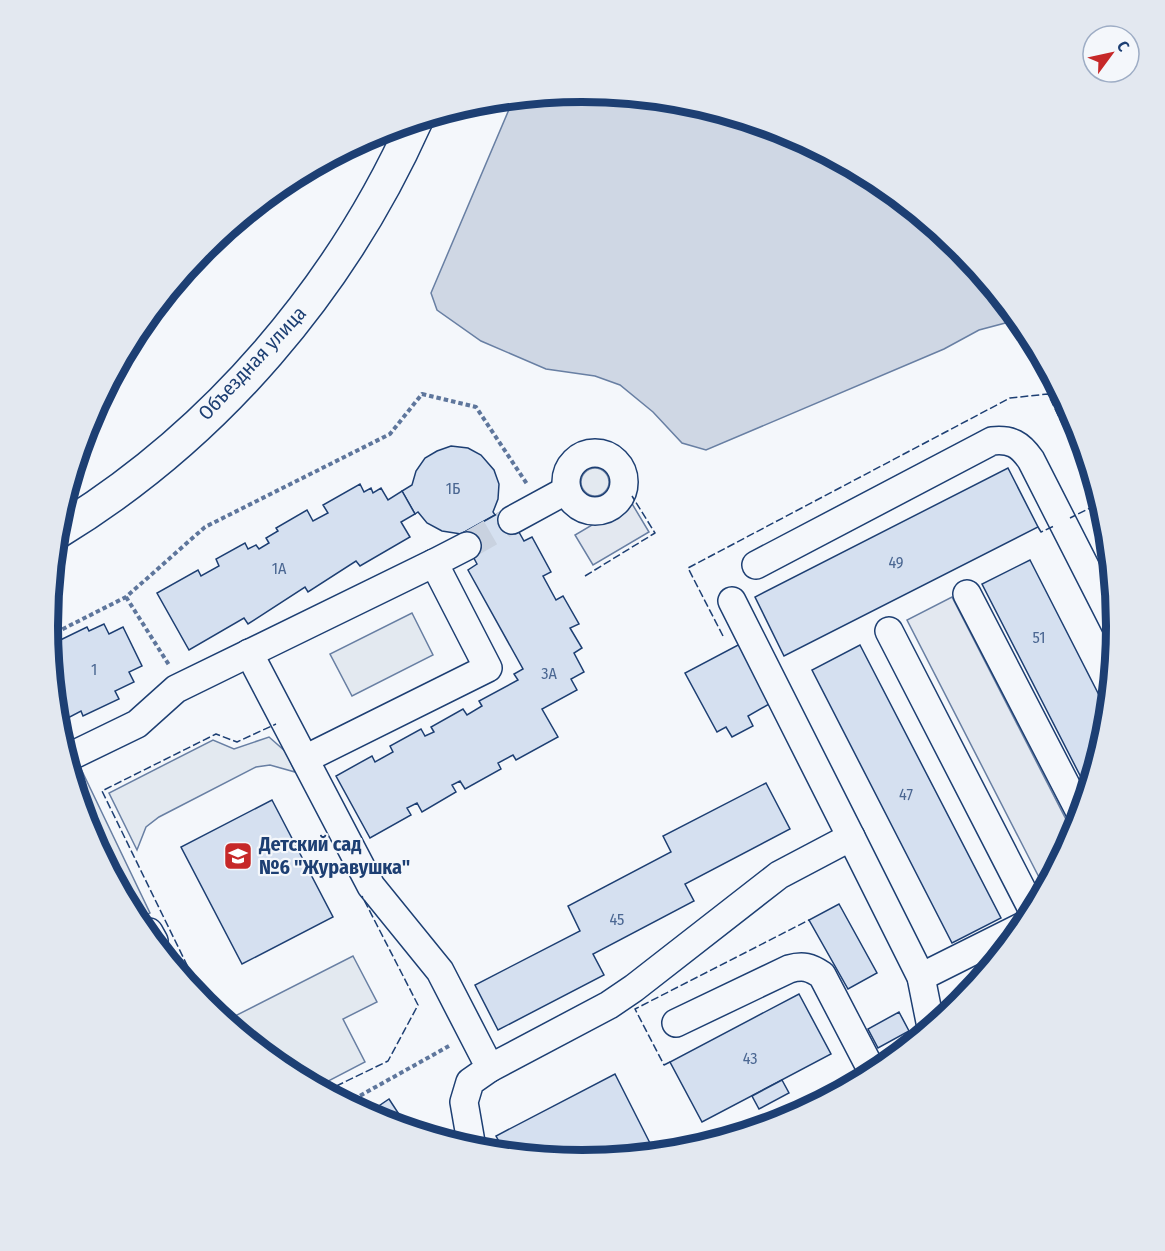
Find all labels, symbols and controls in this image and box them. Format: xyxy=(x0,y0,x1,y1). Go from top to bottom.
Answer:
north arrow xyxy=(1081,24,1141,84)
text: С xyxy=(1113,37,1134,55)
street label: Объездная улица xyxy=(193,301,311,425)
house number: 1Б xyxy=(446,479,460,498)
house number: 49 xyxy=(888,553,904,572)
house number: 1А xyxy=(272,559,287,578)
house number: 51 xyxy=(1033,628,1045,647)
house number: 1 xyxy=(91,660,97,679)
house number: 3А xyxy=(541,664,557,683)
house number: 47 xyxy=(899,785,913,804)
place label: Детский сад №6 "Журавушка" xyxy=(258,832,410,879)
school or university icon: Детский сад №6 "Журавушка" xyxy=(222,840,254,872)
house number: 45 xyxy=(610,910,624,929)
house number: 43 xyxy=(743,1049,757,1068)

